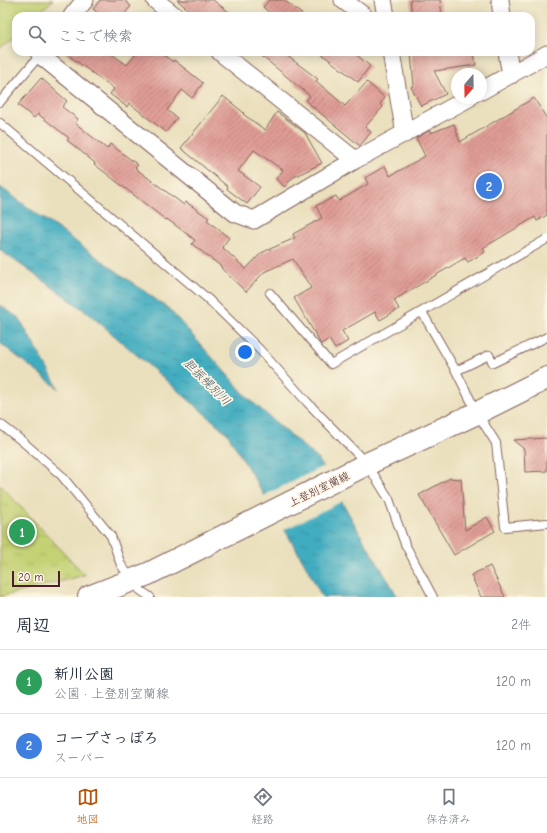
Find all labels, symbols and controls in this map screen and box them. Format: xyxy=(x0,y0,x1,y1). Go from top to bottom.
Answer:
search box xyxy=(12,12,535,56)
icon: search xyxy=(26,23,48,45)
text: ここで検索 xyxy=(58,27,133,45)
north arrow xyxy=(451,68,487,104)
pin: 2 xyxy=(476,171,502,201)
your location xyxy=(235,342,255,362)
water label: 胆振幌別川 xyxy=(181,356,233,408)
street label: 上登別室蘭線 xyxy=(287,469,352,510)
pin: 1 xyxy=(9,517,35,547)
scale bar xyxy=(12,569,60,588)
text: 20 m xyxy=(18,571,43,584)
text: 周辺 xyxy=(16,616,50,635)
text: 2件 xyxy=(511,617,531,632)
text: 新川公園 xyxy=(54,665,114,683)
text: 1 xyxy=(26,674,32,689)
text: 120 m xyxy=(496,674,531,689)
text: 公園 · 上登別室蘭線 xyxy=(54,686,169,701)
text: コープさっぽろ xyxy=(54,729,158,747)
text: 2 xyxy=(26,738,32,753)
text: 120 m xyxy=(496,738,531,753)
text: スーパー xyxy=(54,750,105,765)
tab: 地図 xyxy=(77,786,99,826)
tab: 経路 xyxy=(252,786,274,826)
tab: 保存済み xyxy=(427,786,471,826)

